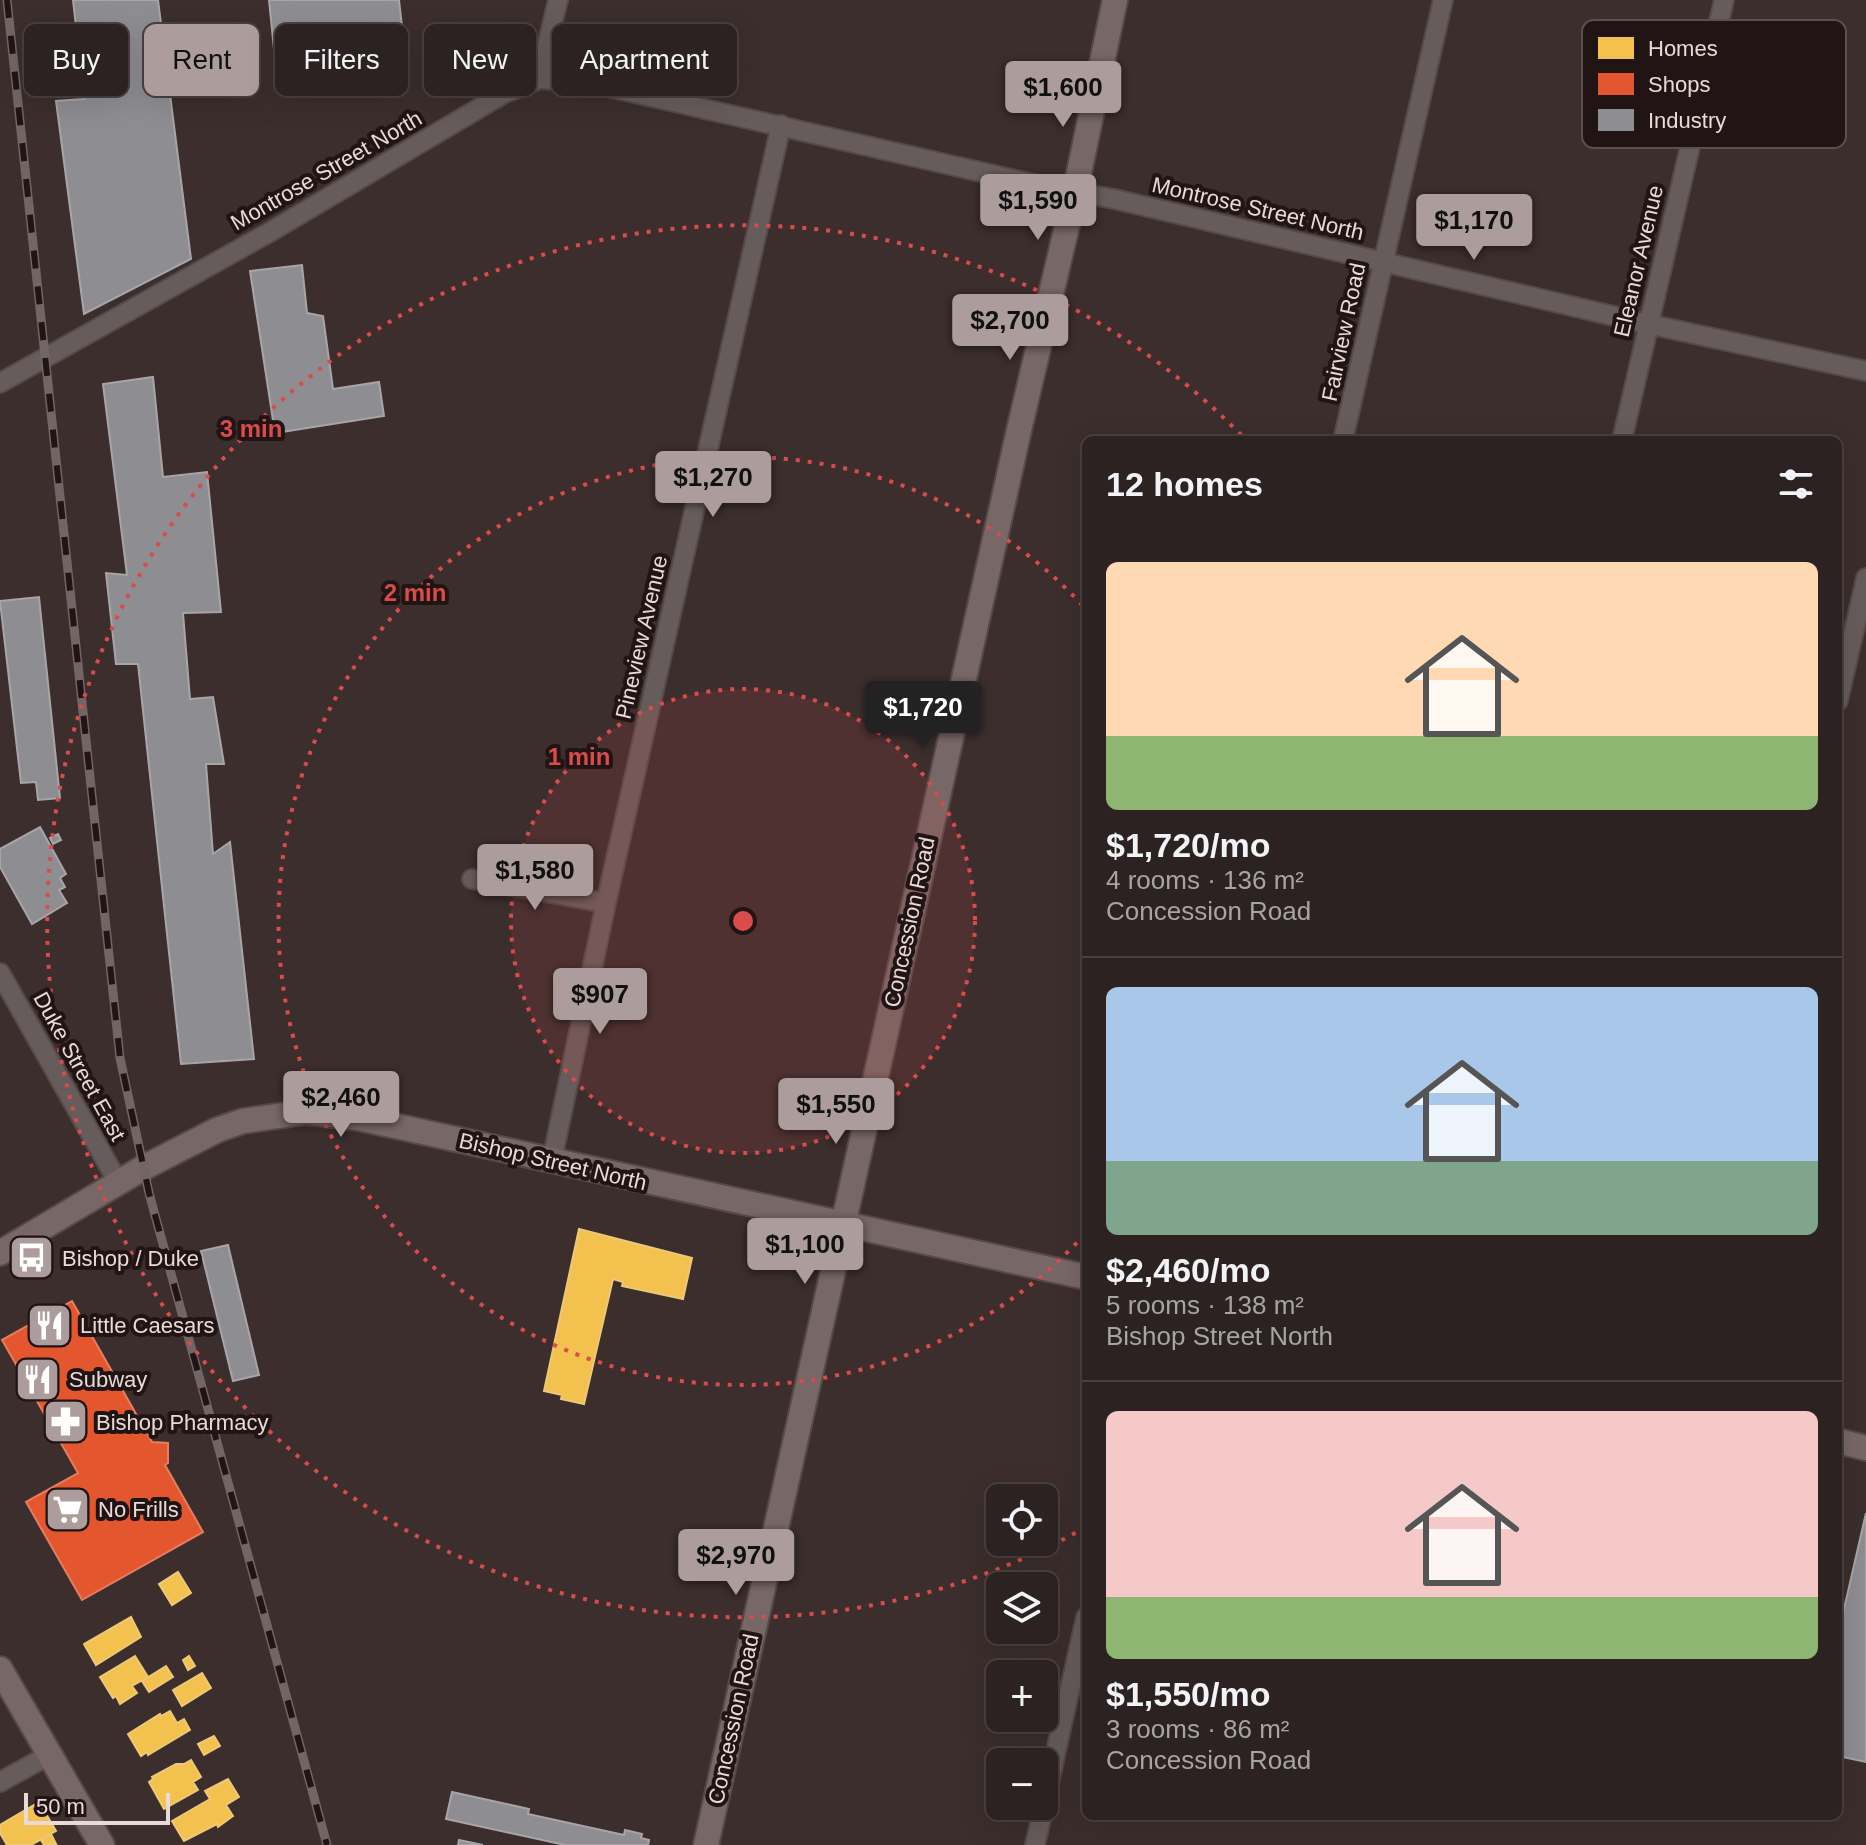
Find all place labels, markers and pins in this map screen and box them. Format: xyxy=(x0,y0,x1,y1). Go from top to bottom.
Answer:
pin: $1,600 xyxy=(998,61,1128,129)
pin: $1,590 xyxy=(973,174,1103,242)
pin: $1,170 xyxy=(1409,194,1539,262)
pin: $2,700 xyxy=(945,294,1075,362)
pin: $1,270 xyxy=(648,451,778,519)
pin: $1,720 xyxy=(858,681,988,749)
pin: $1,580 xyxy=(470,844,600,912)
centre of rings xyxy=(729,907,757,935)
pin: $907 xyxy=(553,968,647,1036)
pin: $2,460 xyxy=(276,1071,406,1139)
pin: $1,550 xyxy=(771,1078,901,1146)
pin: $1,100 xyxy=(740,1218,870,1286)
bus stop icon: Bishop / Duke xyxy=(7,1234,55,1282)
place label: Bishop / Duke xyxy=(62,1246,199,1271)
restaurant icon: Little Caesars xyxy=(25,1301,73,1349)
place label: Little Caesars xyxy=(80,1313,215,1338)
restaurant icon: Subway xyxy=(14,1355,62,1403)
place label: Subway xyxy=(69,1367,147,1392)
pharmacy icon: Bishop Pharmacy xyxy=(41,1398,89,1446)
place label: Bishop Pharmacy xyxy=(96,1410,268,1435)
supermarket icon: No Frills xyxy=(43,1485,91,1533)
place label: No Frills xyxy=(98,1497,179,1522)
pin: $2,970 xyxy=(671,1529,801,1597)

